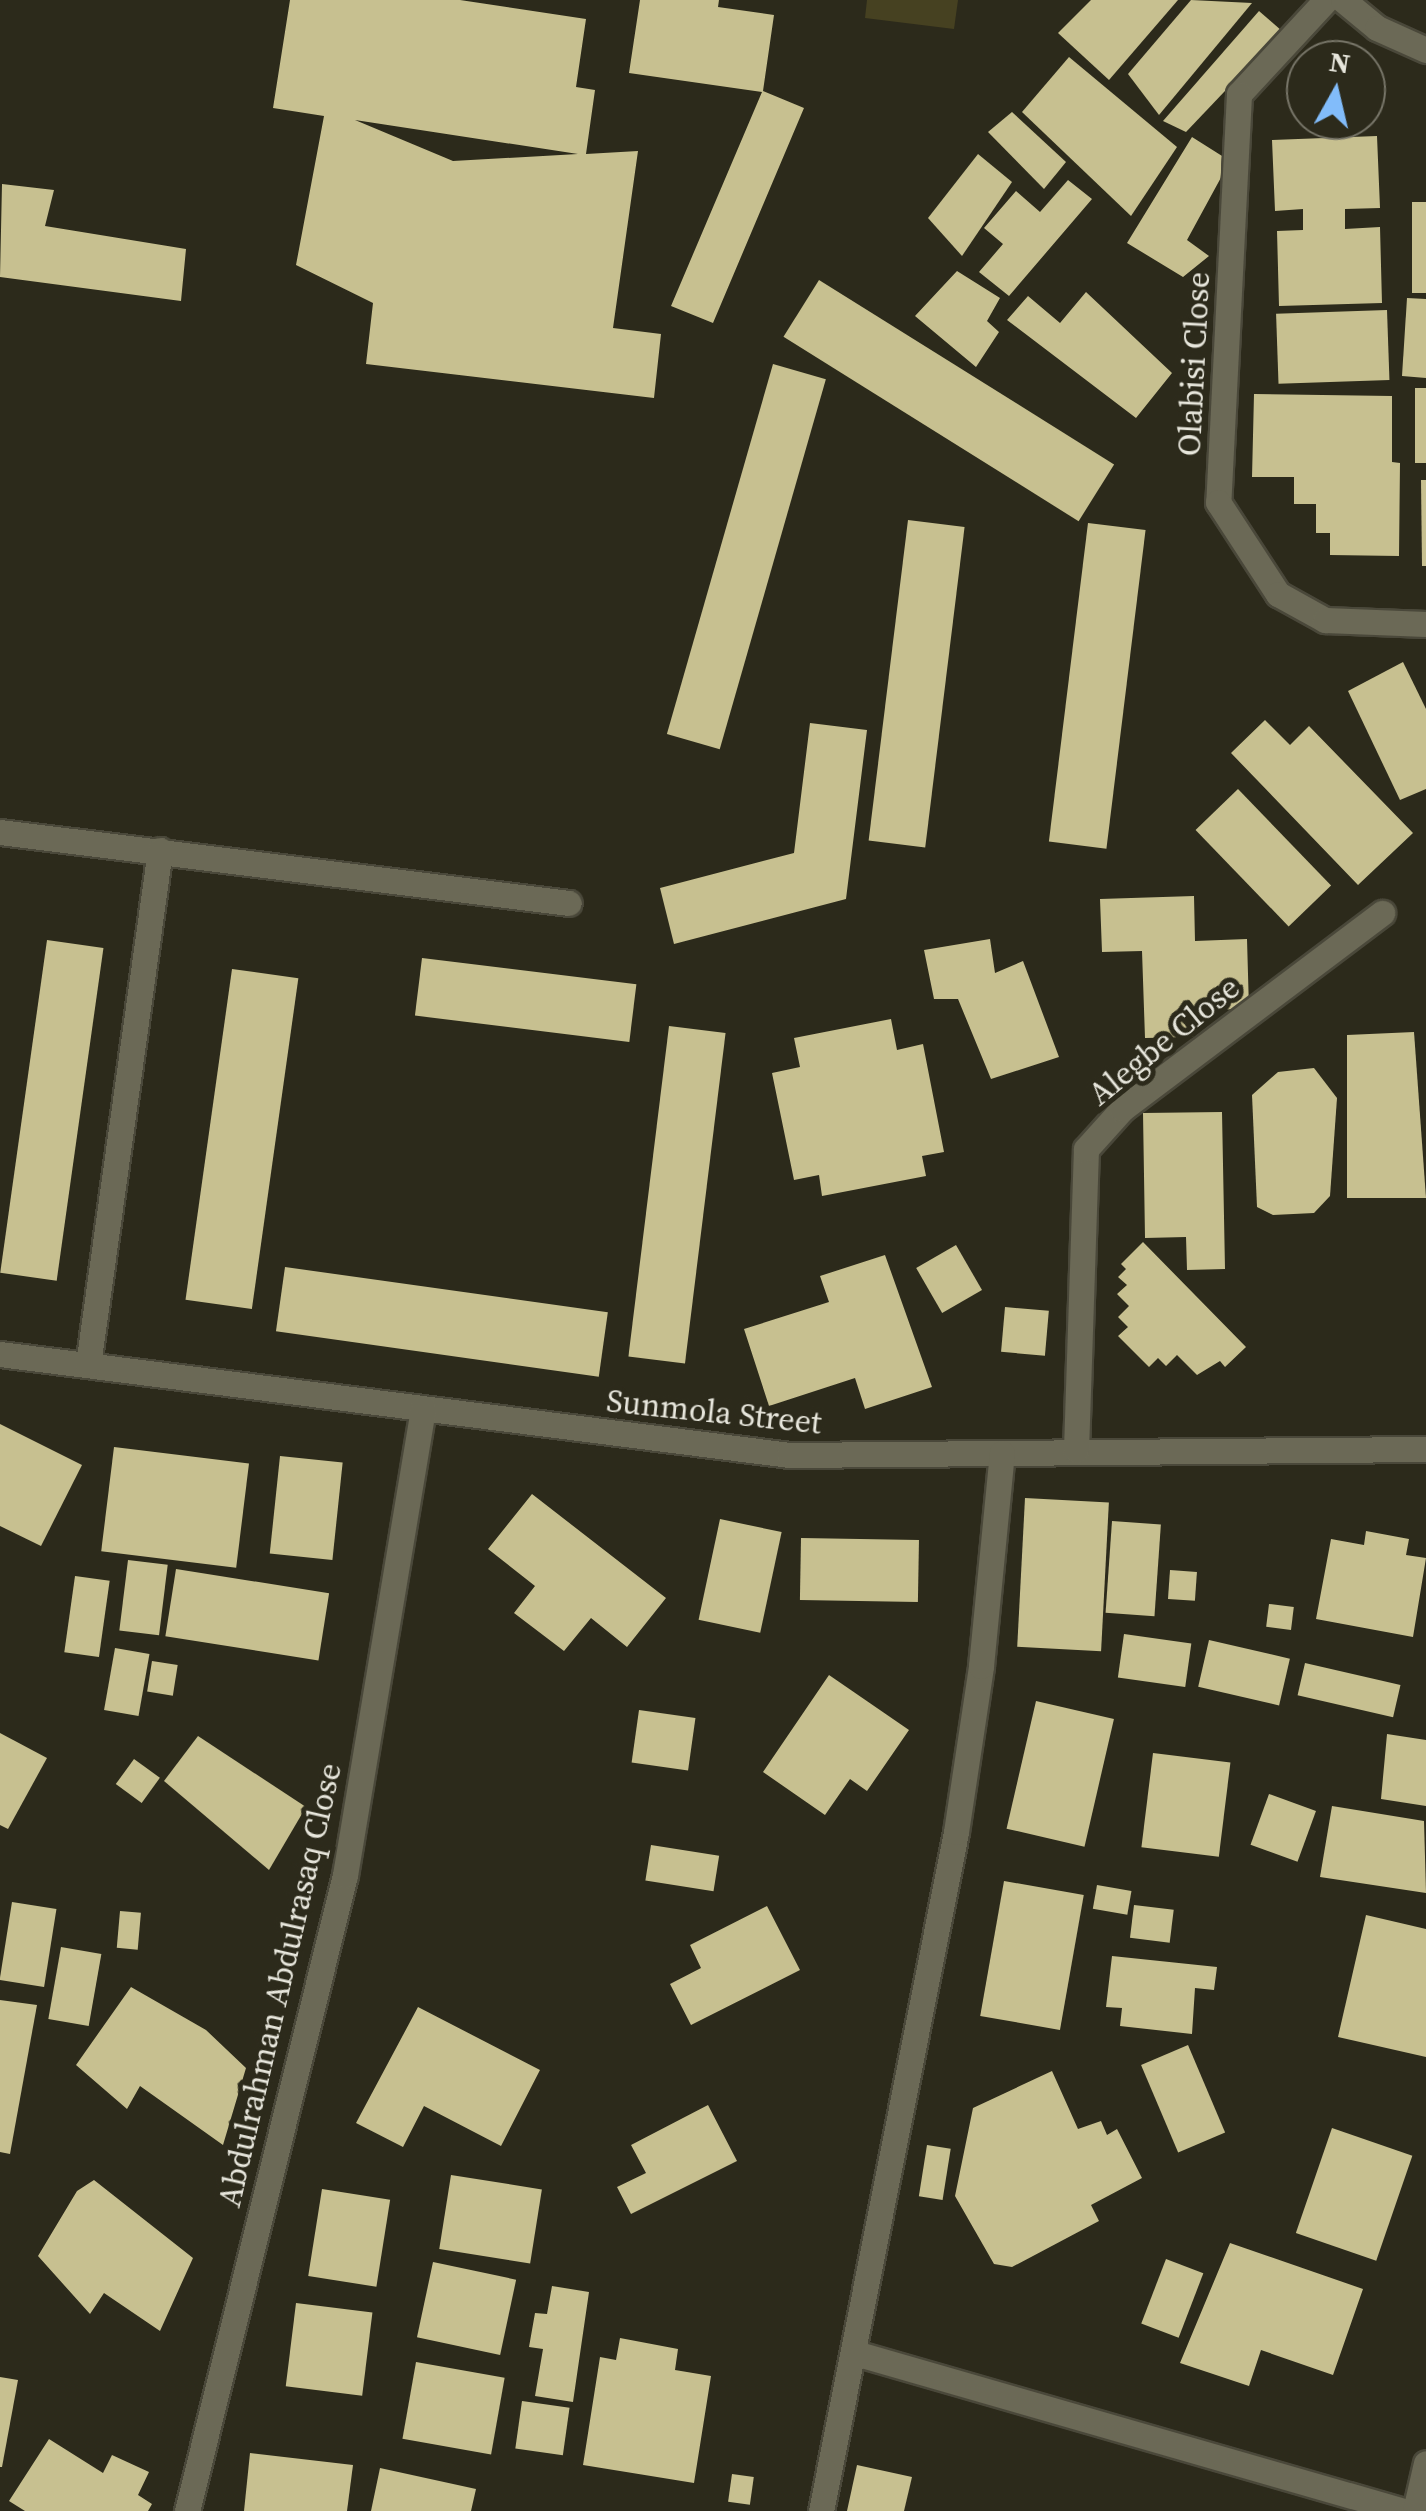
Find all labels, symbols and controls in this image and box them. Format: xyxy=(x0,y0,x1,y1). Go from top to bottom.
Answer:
north arrow xyxy=(1286,40,1386,140)
text: N xyxy=(1327,42,1353,83)
street label: Olabisi Close xyxy=(1170,271,1218,457)
street label: Alegbe Close xyxy=(1081,968,1247,1114)
street label: Sunmola Street xyxy=(605,1382,823,1442)
street label: Abdulrahman Abdulrasaq Close xyxy=(210,1759,350,2211)

